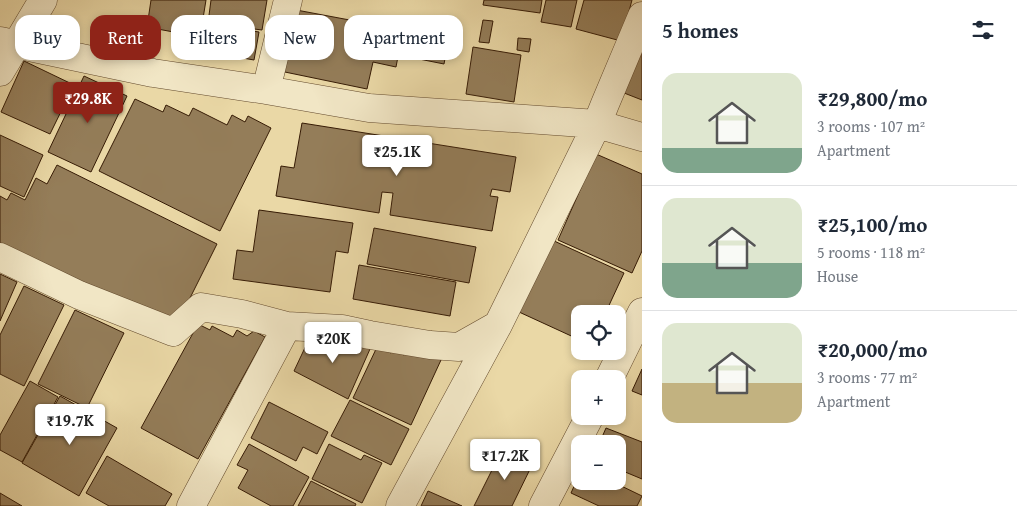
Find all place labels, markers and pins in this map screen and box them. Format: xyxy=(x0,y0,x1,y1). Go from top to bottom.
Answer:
pin: ₹29.8K xyxy=(47,82,129,124)
pin: ₹25.1K xyxy=(356,134,438,177)
pin: ₹20K xyxy=(303,322,363,364)
pin: ₹19.7K xyxy=(29,404,111,446)
pin: ₹17.2K xyxy=(464,438,546,481)

